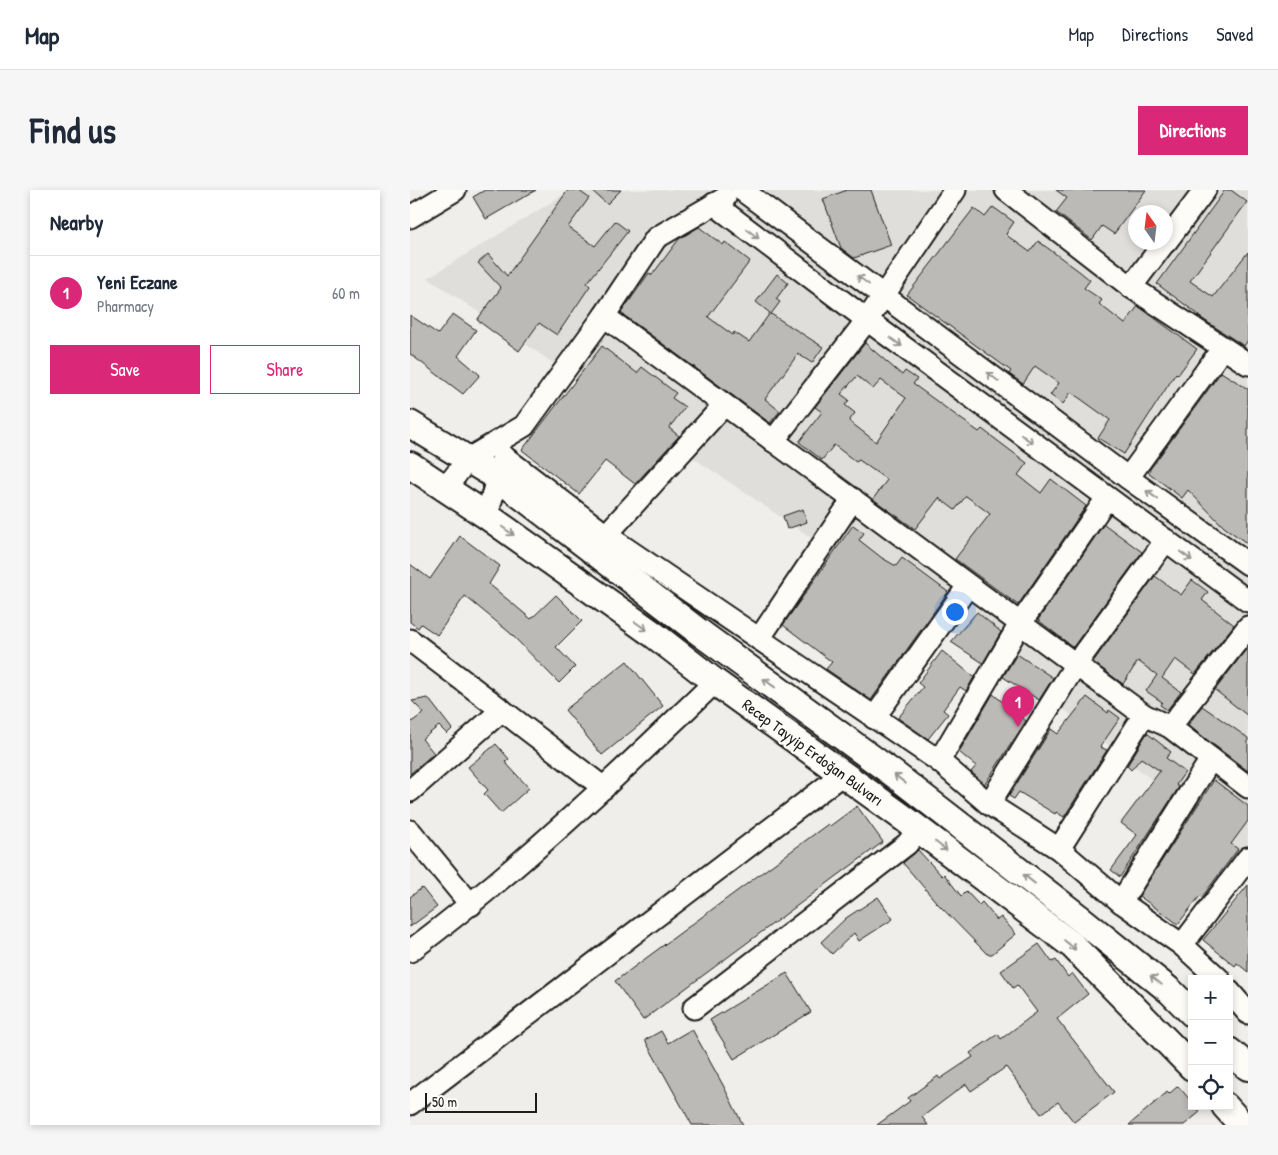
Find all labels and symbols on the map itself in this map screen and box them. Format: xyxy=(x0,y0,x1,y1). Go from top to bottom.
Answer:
north arrow xyxy=(1128,205,1173,250)
one-way arrow xyxy=(746,229,760,239)
one-way arrow xyxy=(856,275,870,285)
one-way arrow xyxy=(889,337,903,347)
one-way arrow xyxy=(986,372,1000,382)
one-way arrow xyxy=(1020,433,1033,444)
one-way arrow xyxy=(1145,490,1159,500)
one-way arrow xyxy=(501,526,515,537)
one-way arrow xyxy=(1179,550,1192,561)
your location xyxy=(942,599,968,625)
one-way arrow xyxy=(634,621,648,631)
one-way arrow xyxy=(762,678,776,688)
pin: 1 xyxy=(1002,686,1034,727)
street label: Recep Tayyip Erdoğan Bulvarı xyxy=(738,693,888,811)
one-way arrow xyxy=(893,774,907,784)
one-way arrow xyxy=(934,841,948,851)
one-way arrow xyxy=(1023,873,1036,884)
one-way arrow xyxy=(1064,939,1077,950)
one-way arrow xyxy=(1150,974,1163,985)
scale bar xyxy=(425,1090,538,1113)

